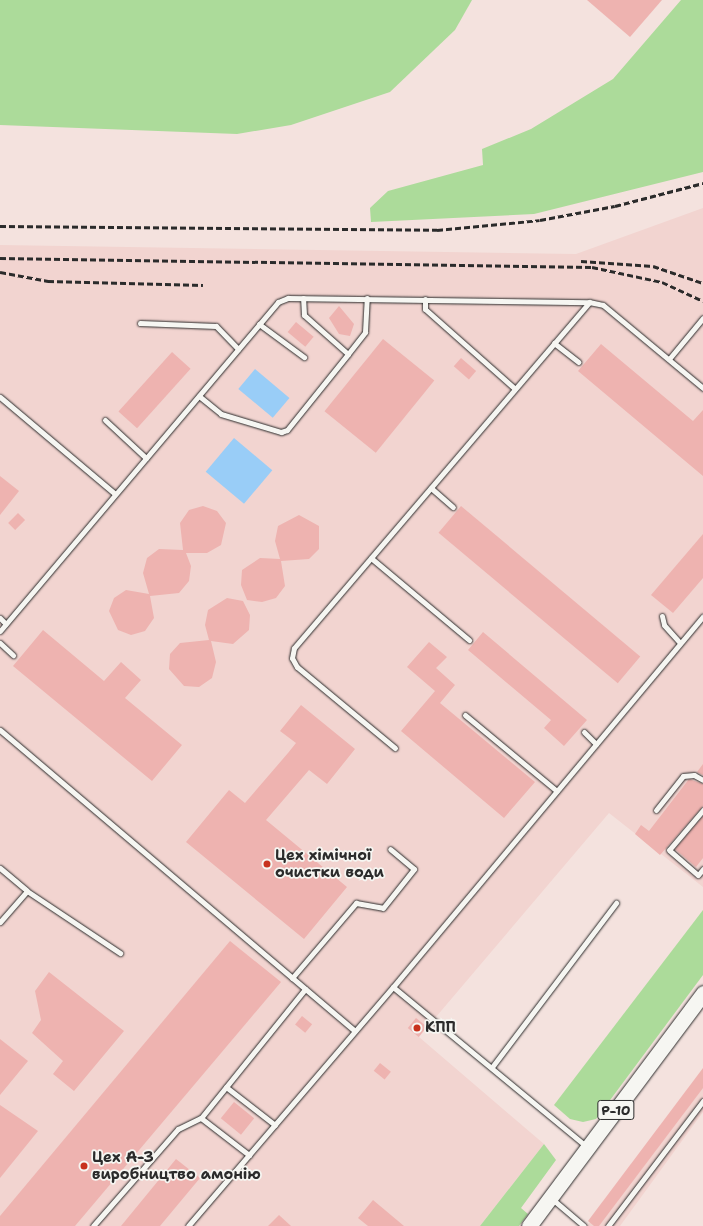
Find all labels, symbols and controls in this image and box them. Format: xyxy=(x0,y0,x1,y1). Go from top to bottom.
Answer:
place label: Цех хімічної очистки води xyxy=(275,846,384,881)
marker: Цех хімічної очистки води xyxy=(262,859,272,869)
place label: КПП xyxy=(425,1019,456,1037)
marker: КПП xyxy=(412,1023,422,1033)
road number: Р-10 xyxy=(597,1098,635,1122)
place label: Цех А-3 виробництво амонію xyxy=(92,1148,261,1183)
marker: Цех А-3 виробництво амонію xyxy=(79,1161,89,1171)

